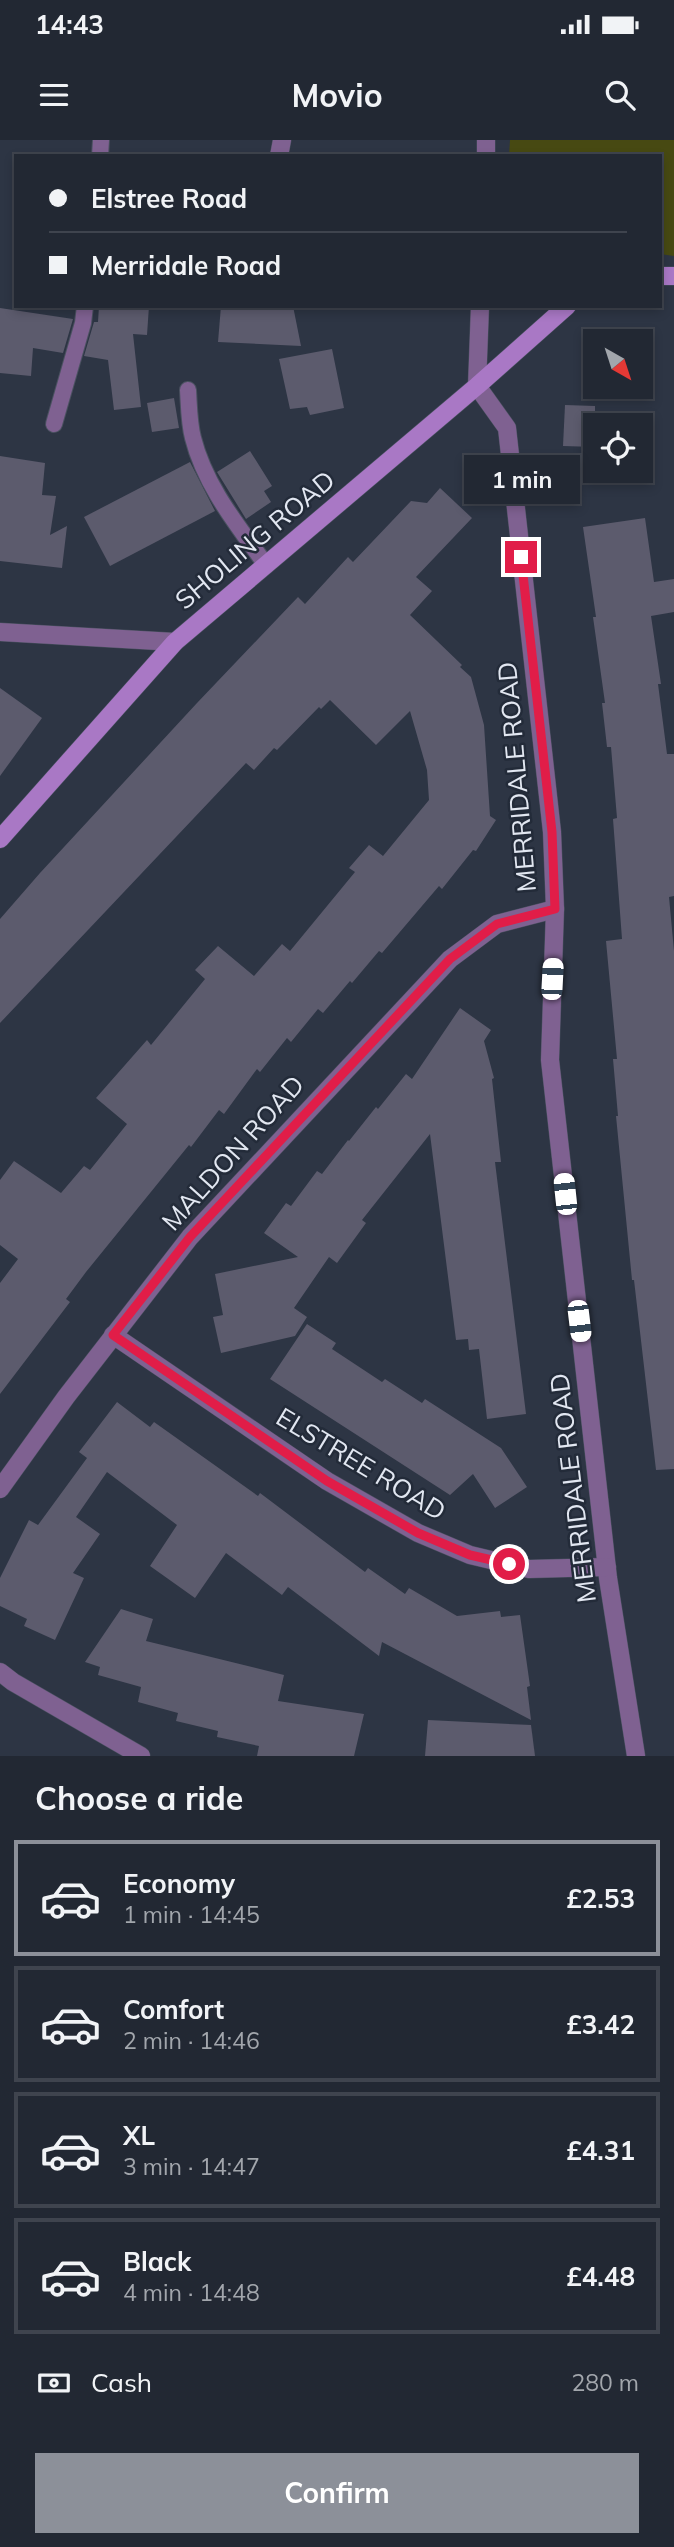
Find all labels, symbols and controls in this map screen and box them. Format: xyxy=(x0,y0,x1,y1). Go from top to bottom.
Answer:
text: 14:43 xyxy=(35,8,104,41)
text: Movio xyxy=(291,75,383,115)
icon: menu xyxy=(35,76,73,114)
icon: search xyxy=(601,76,639,114)
text: Elstree Road xyxy=(91,182,247,215)
text: Merridale Road xyxy=(91,249,281,282)
north arrow xyxy=(583,329,653,399)
map controls xyxy=(583,329,653,483)
button: locate xyxy=(583,413,653,483)
callout: 1 min xyxy=(463,456,579,504)
street label: SHOLING ROAD xyxy=(168,463,341,616)
text: 1 min xyxy=(492,465,552,494)
route end xyxy=(505,541,537,573)
street label: MERRIDALE ROAD xyxy=(490,661,543,894)
car xyxy=(541,957,564,1001)
street label: MALDON ROAD xyxy=(154,1068,311,1237)
car xyxy=(553,1172,578,1216)
car xyxy=(567,1299,592,1343)
street label: MERRIDALE ROAD xyxy=(542,1371,603,1605)
street label: ELSTREE ROAD xyxy=(270,1400,452,1527)
route start xyxy=(493,1548,525,1580)
text: Choose a ride xyxy=(35,1778,243,1818)
icon: car xyxy=(39,1867,102,1930)
text: Economy xyxy=(123,1867,235,1900)
text: £2.53 xyxy=(566,1882,635,1915)
text: 1 min · 14:45 xyxy=(123,1900,260,1929)
icon: car xyxy=(39,1993,102,2056)
text: Comfort xyxy=(123,1993,224,2026)
text: £3.42 xyxy=(566,2008,635,2041)
text: 2 min · 14:46 xyxy=(123,2026,260,2055)
icon: car xyxy=(39,2119,102,2182)
text: XL xyxy=(123,2119,155,2152)
text: £4.31 xyxy=(566,2134,635,2167)
text: 3 min · 14:47 xyxy=(123,2152,260,2181)
icon: car xyxy=(39,2245,102,2308)
text: Black xyxy=(123,2245,191,2278)
text: £4.48 xyxy=(566,2260,635,2293)
text: 4 min · 14:48 xyxy=(123,2278,260,2307)
icon: cash xyxy=(35,2364,73,2402)
text: Cash xyxy=(91,2366,152,2399)
text: 280 m xyxy=(571,2368,639,2397)
button: Confirm xyxy=(35,2453,639,2533)

